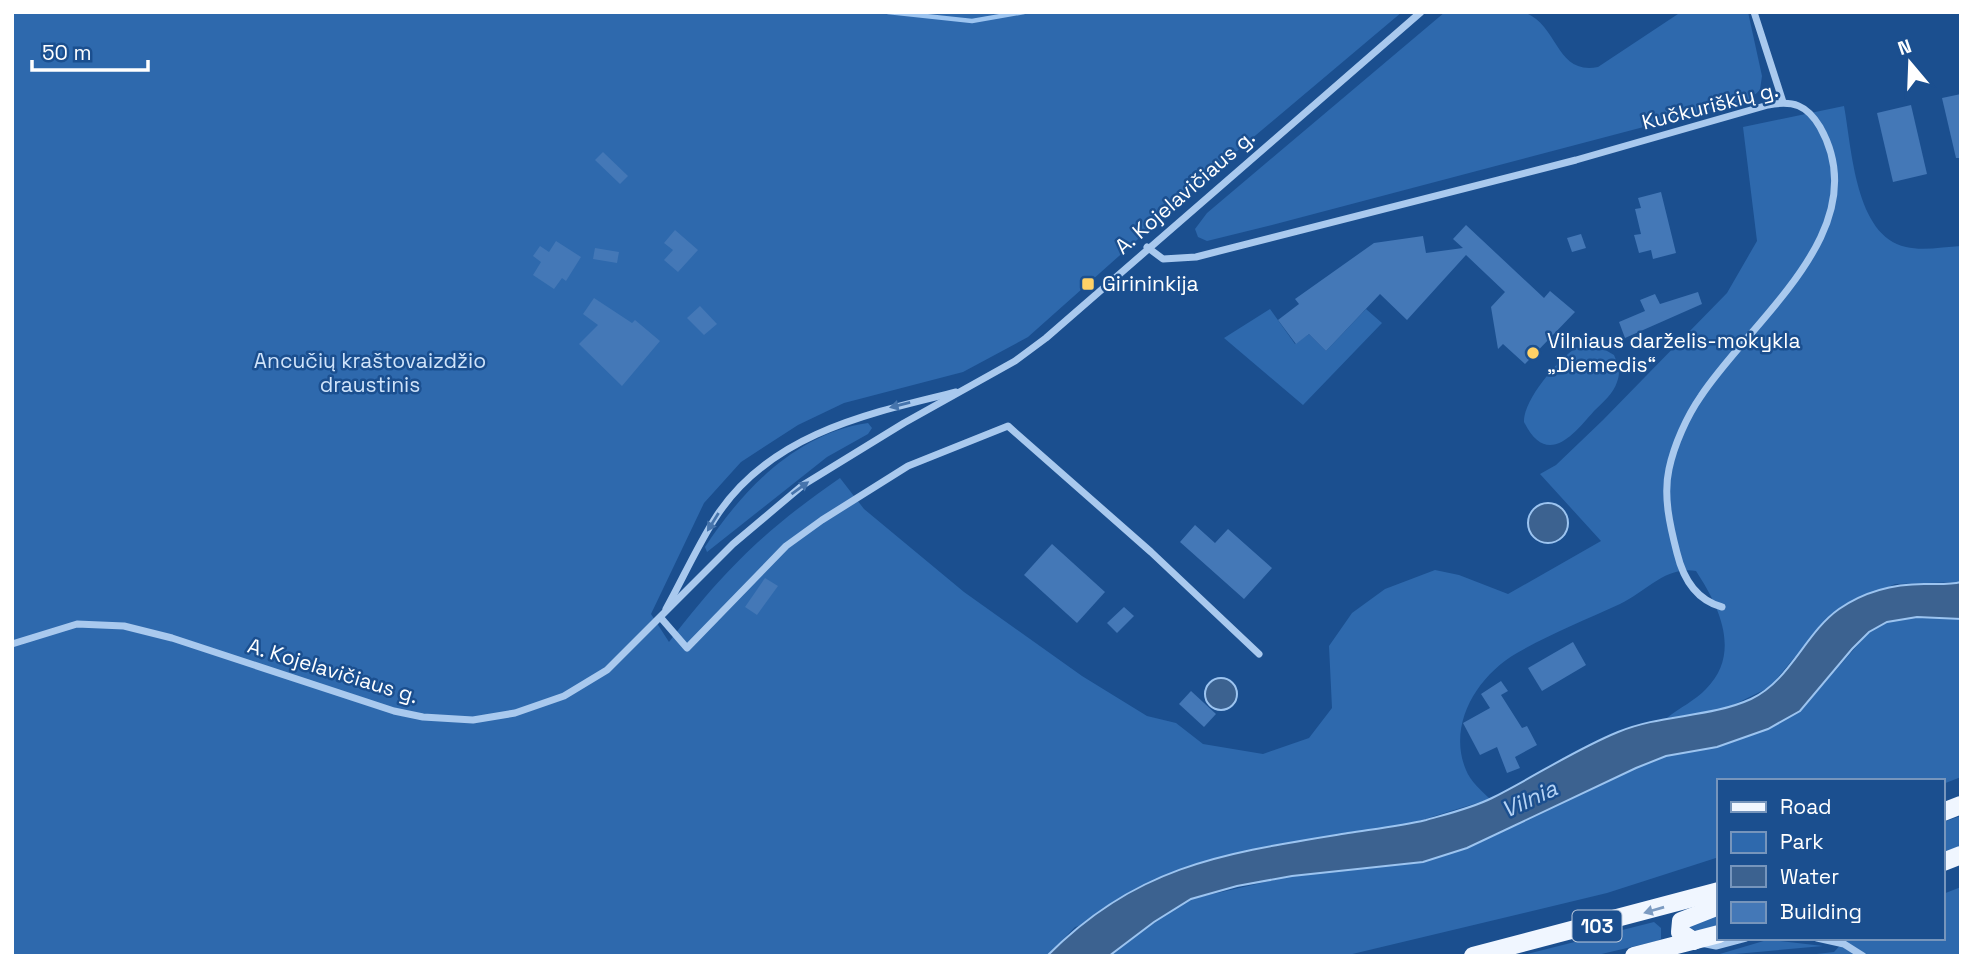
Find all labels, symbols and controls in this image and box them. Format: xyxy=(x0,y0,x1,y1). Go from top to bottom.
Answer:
scale bar xyxy=(32,28,147,72)
north arrow xyxy=(1875,28,1945,98)
text: N xyxy=(1895,34,1915,61)
text: 50 m xyxy=(42,39,92,66)
street label: Kučkuriškių g. xyxy=(1639,76,1781,136)
street label: A. Kojelavičiaus g. xyxy=(1109,123,1260,260)
place label: Girininkija xyxy=(1102,270,1199,297)
marker: Girininkija xyxy=(1080,276,1096,292)
place label: Vilniaus darželis-mokykla „Diemedis“ xyxy=(1547,327,1801,378)
marker: Vilniaus darželis-mokykla „Diemedis“ xyxy=(1525,345,1541,361)
park label: Ancučių kraštovaizdžio draustinis xyxy=(254,347,486,398)
one-way arrow xyxy=(889,400,911,411)
one-way arrow xyxy=(791,481,809,495)
one-way arrow xyxy=(707,513,720,532)
street label: A. Kojelavičiaus g. xyxy=(245,632,422,709)
water label: Vilnia xyxy=(1496,773,1563,825)
legend xyxy=(1717,779,1945,940)
text: Road xyxy=(1780,793,1832,820)
text: Park xyxy=(1780,828,1824,855)
text: Water xyxy=(1780,863,1839,890)
text: Building xyxy=(1780,898,1862,925)
one-way arrow xyxy=(1642,905,1664,916)
road number: 103 xyxy=(1572,910,1622,942)

